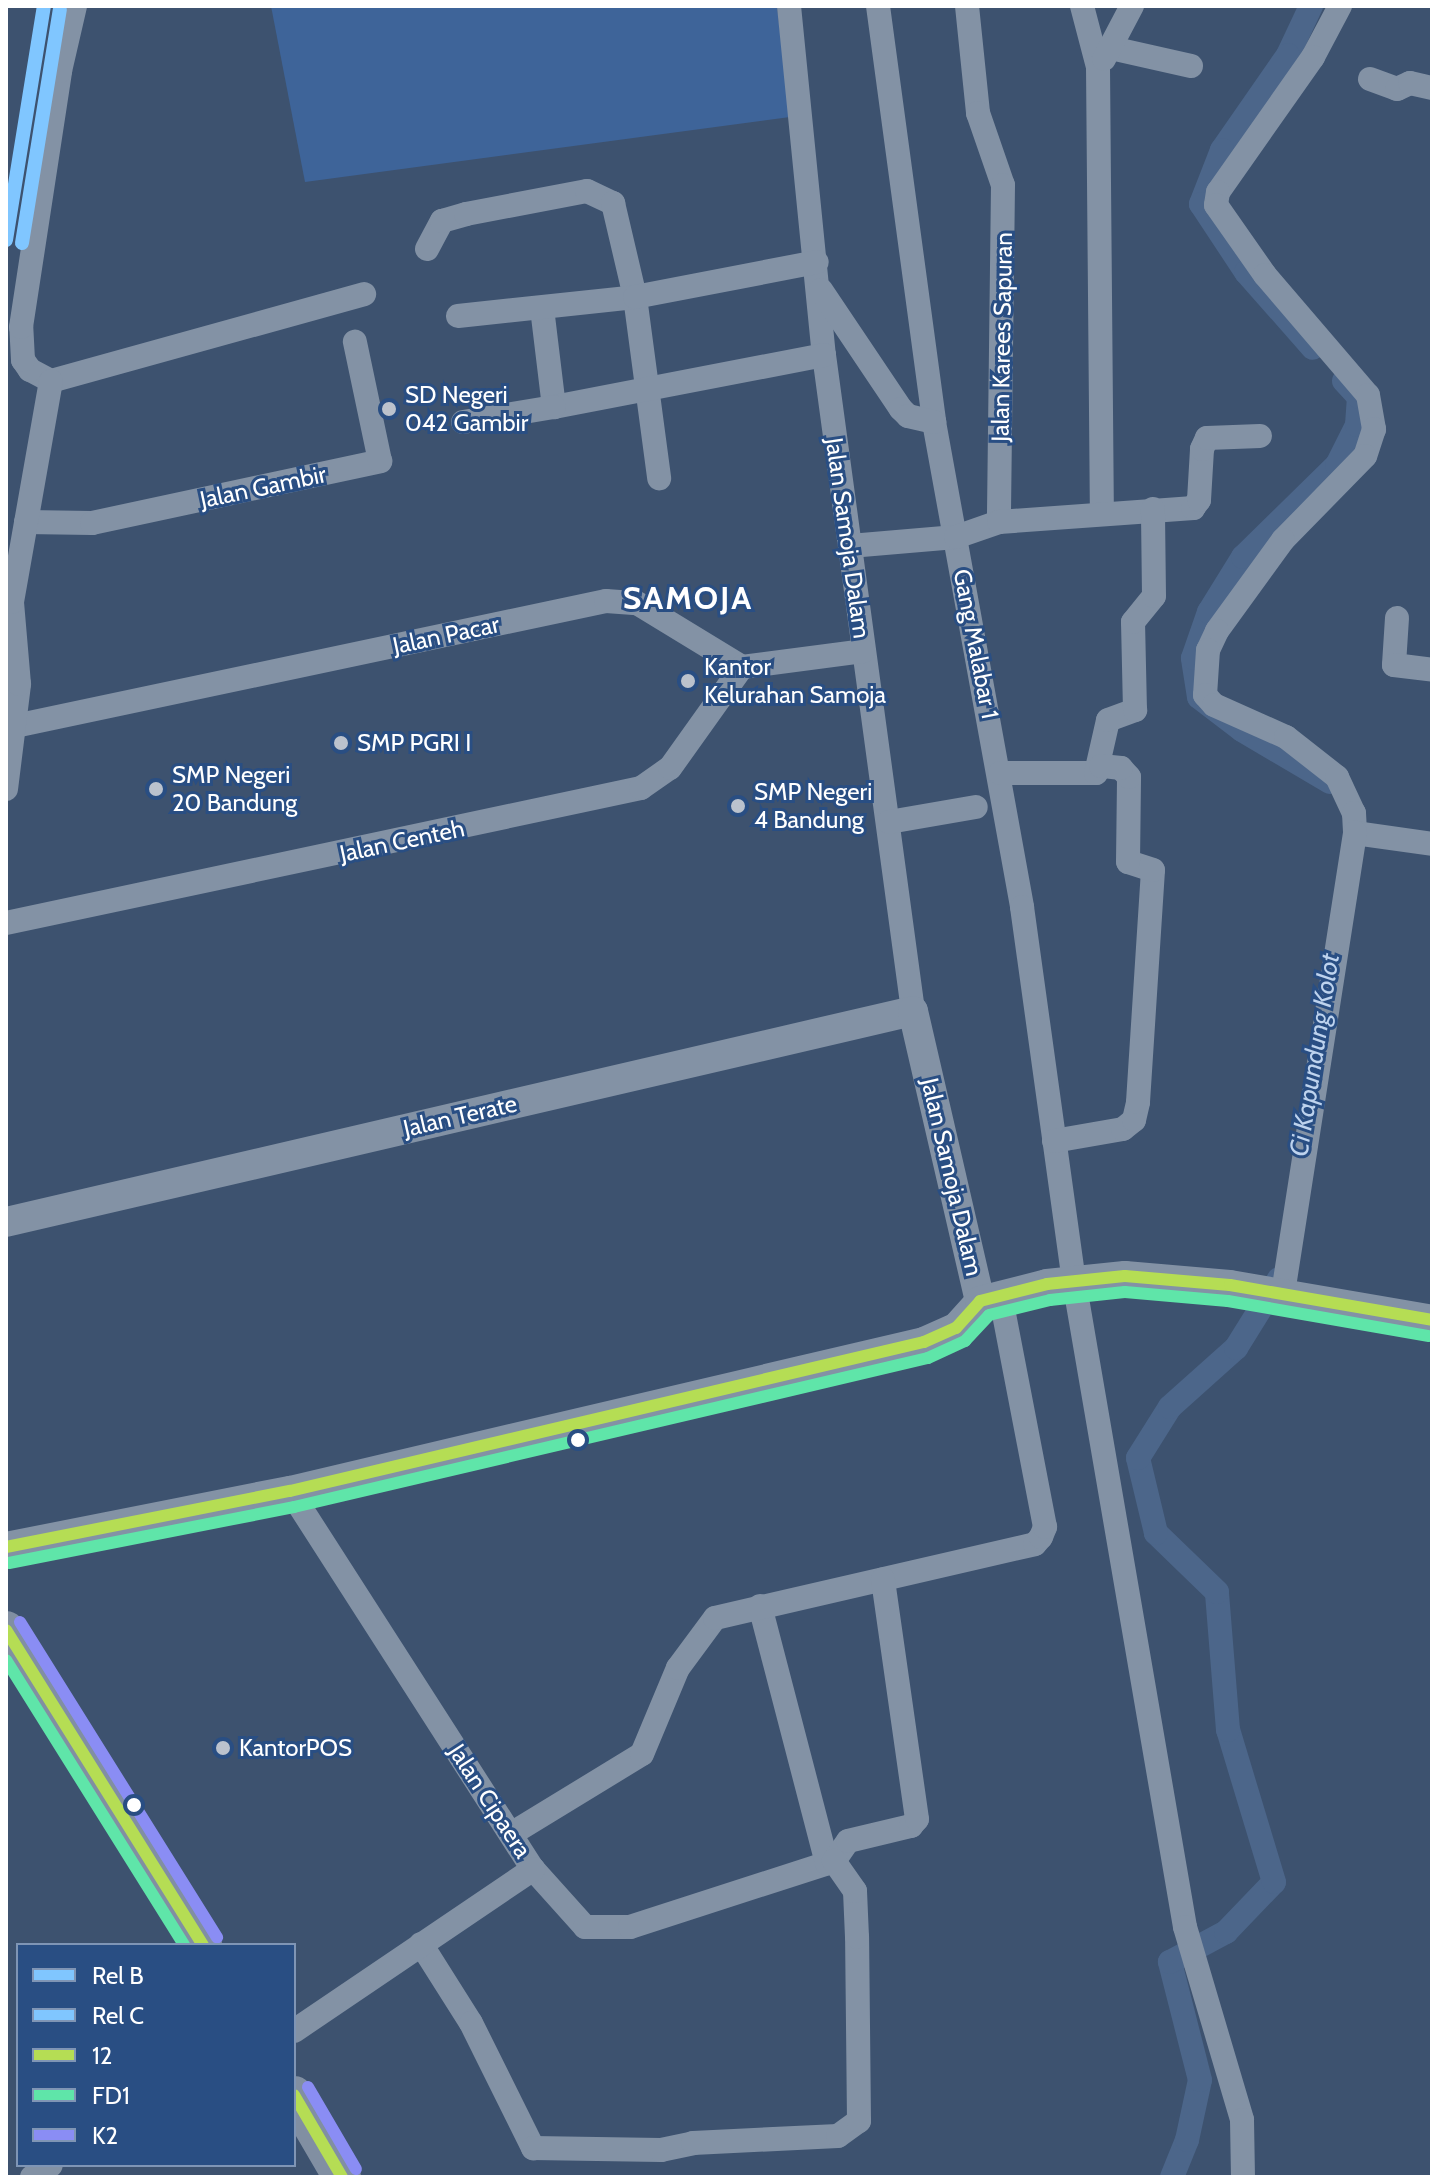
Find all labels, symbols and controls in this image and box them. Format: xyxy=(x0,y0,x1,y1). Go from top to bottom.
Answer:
street label: Jalan Karees Sapuran xyxy=(986,232,1018,442)
place label: SD Negeri 042 Gambir xyxy=(405,381,528,437)
marker: SD Negeri 042 Gambir xyxy=(380,400,398,418)
street label: Jalan Samoja Dalam xyxy=(820,436,876,640)
street label: Jalan Gambir xyxy=(197,460,329,514)
street label: Gang Malabar 1 xyxy=(947,567,1005,721)
district label: SAMOJA xyxy=(623,579,753,617)
street label: Jalan Pacar xyxy=(390,610,502,660)
place label: Kantor Kelurahan Samoja xyxy=(704,653,886,709)
marker: Kantor Kelurahan Samoja xyxy=(679,672,697,690)
place label: SMP PGRI I xyxy=(357,729,471,757)
marker: SMP PGRI I xyxy=(332,734,350,752)
place label: SMP Negeri 20 Bandung xyxy=(172,761,297,817)
place label: SMP Negeri 4 Bandung xyxy=(754,778,872,834)
marker: SMP Negeri 20 Bandung xyxy=(147,780,165,798)
marker: SMP Negeri 4 Bandung xyxy=(729,797,747,815)
street label: Jalan Centeh xyxy=(337,814,467,868)
water label: Ci Kapundung Kolot xyxy=(1284,951,1346,1159)
street label: Jalan Samoja Dalam xyxy=(915,1075,989,1279)
street label: Jalan Terate xyxy=(400,1089,520,1143)
unlabelled marker xyxy=(570,1432,586,1448)
place label: KantorPOS xyxy=(239,1734,352,1762)
marker: KantorPOS xyxy=(214,1739,232,1757)
street label: Jalan Cipaera xyxy=(442,1739,538,1863)
unlabelled marker xyxy=(126,1797,142,1813)
legend xyxy=(16,1943,296,2167)
text: Rel B xyxy=(92,1961,144,1990)
text: Rel C xyxy=(92,2001,144,2030)
text: 12 xyxy=(92,2041,112,2070)
text: FD1 xyxy=(92,2081,130,2110)
text: K2 xyxy=(92,2121,118,2150)

